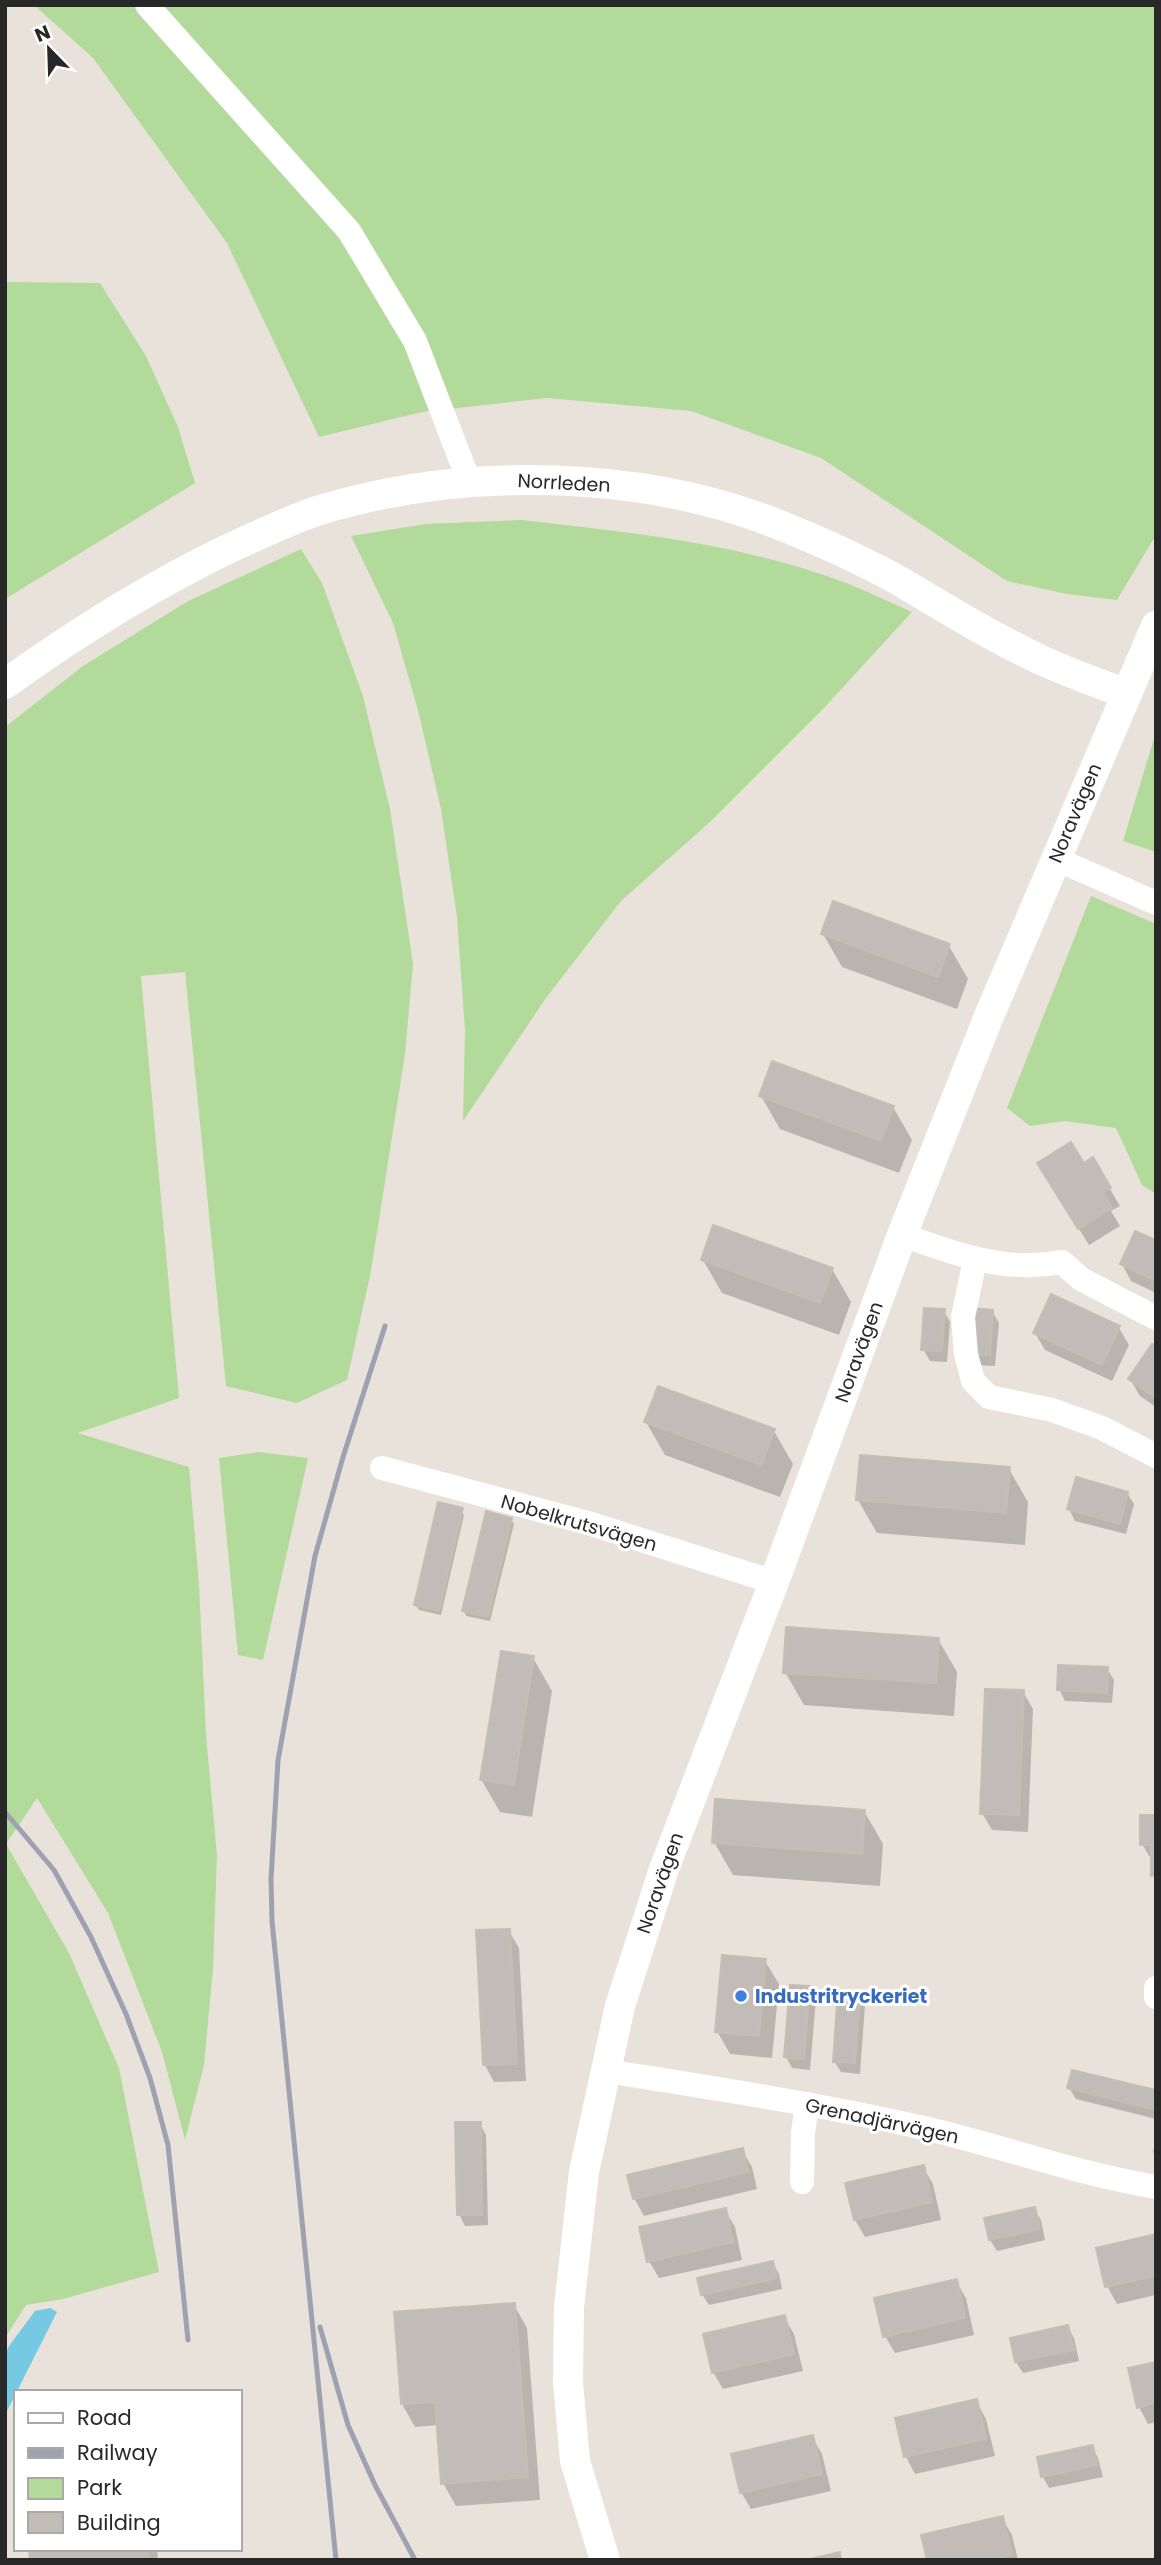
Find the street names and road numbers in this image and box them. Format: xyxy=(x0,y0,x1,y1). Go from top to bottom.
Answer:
street label: Norrleden xyxy=(517,467,611,499)
street label: Noravägen xyxy=(1042,759,1108,867)
street label: Noravägen xyxy=(828,1298,890,1406)
street label: Nobelkrutsvägen xyxy=(498,1488,660,1558)
street label: Noravägen xyxy=(630,1829,690,1937)
street label: Grenadjärvägen xyxy=(803,2092,961,2150)

